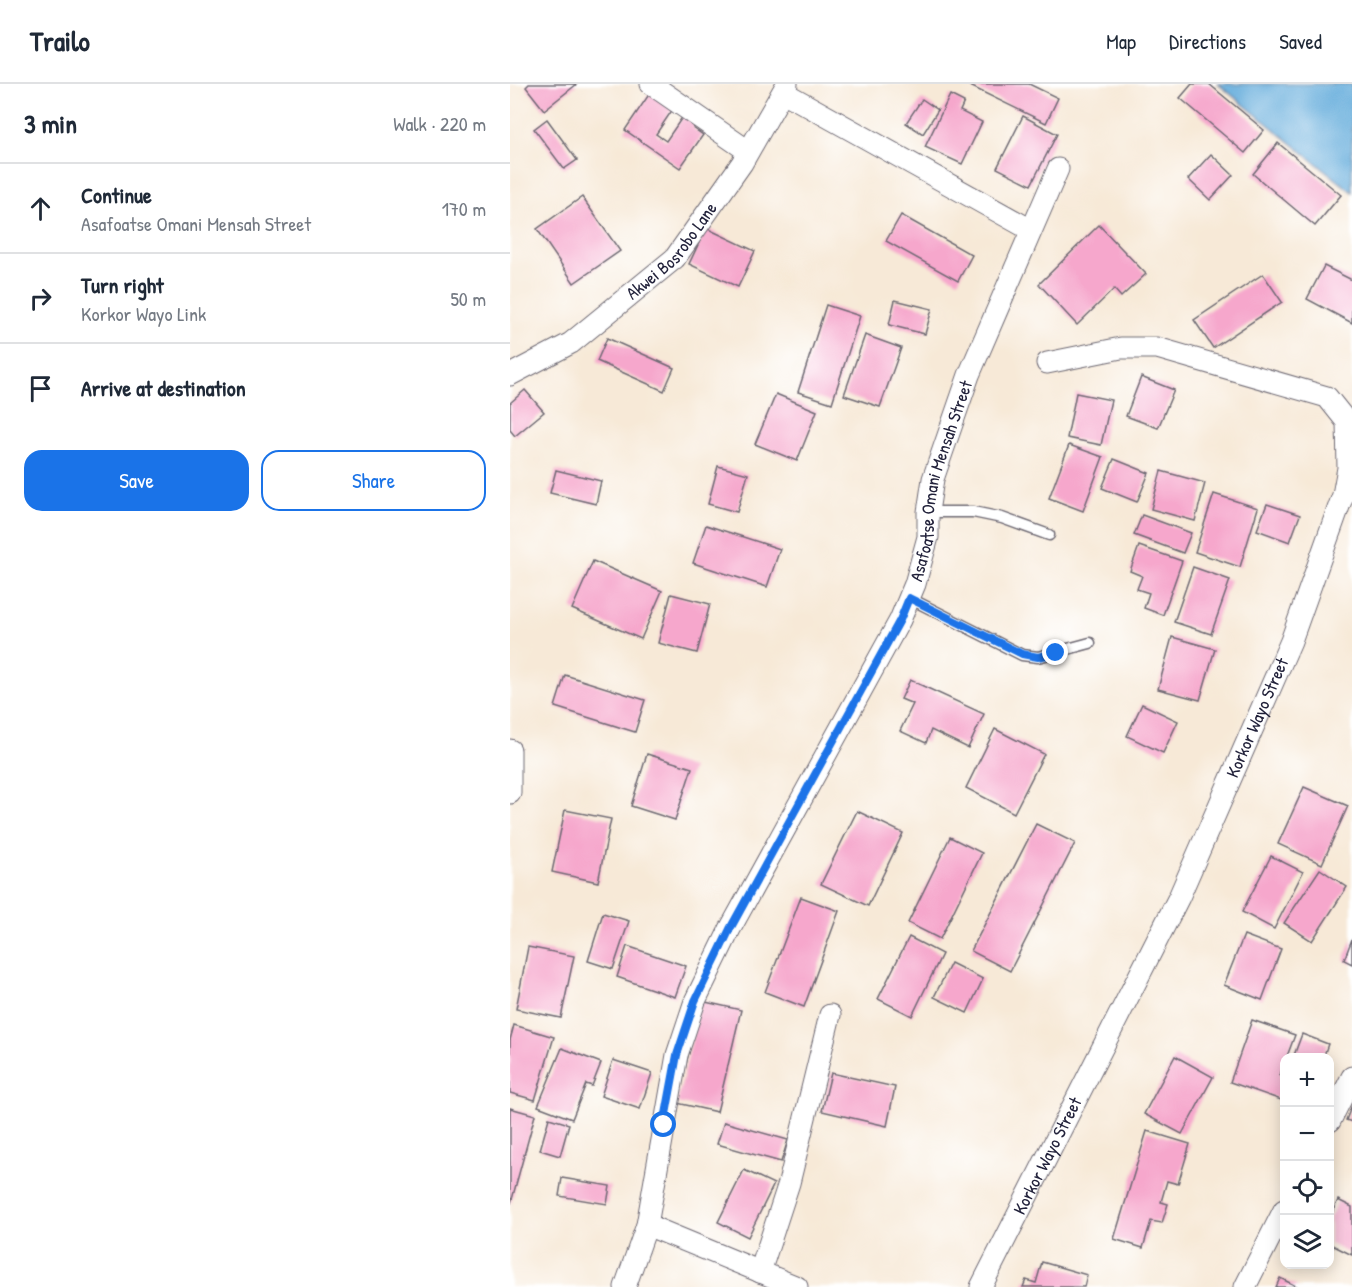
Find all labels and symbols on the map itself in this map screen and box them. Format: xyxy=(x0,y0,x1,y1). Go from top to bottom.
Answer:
street label: Akwei Bosrobo Lane xyxy=(620,197,723,305)
street label: Asafoatse Omani Mensah Street xyxy=(903,376,978,584)
route end xyxy=(1042,639,1068,665)
street label: Korkor Wayo Street xyxy=(1220,653,1294,782)
street label: Korkor Wayo Street xyxy=(1007,1092,1088,1219)
route start xyxy=(650,1111,676,1137)

